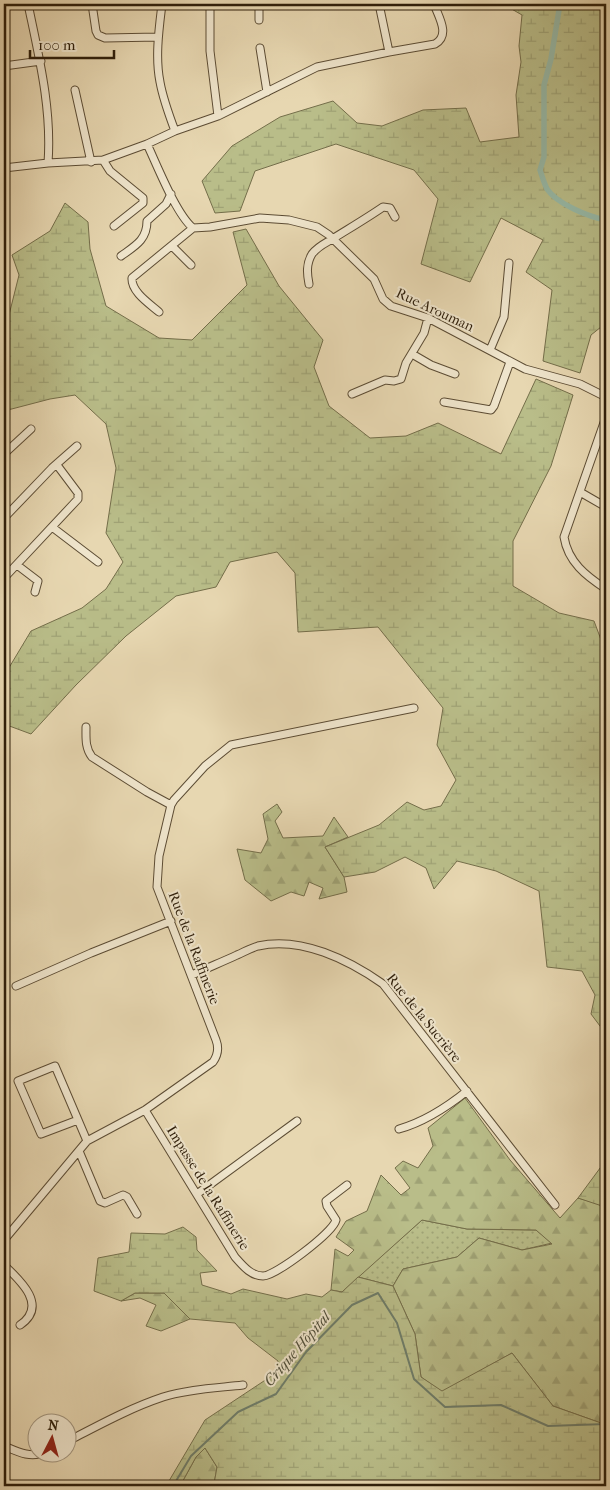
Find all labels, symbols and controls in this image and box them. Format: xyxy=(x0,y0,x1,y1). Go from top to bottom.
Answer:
scale bar xyxy=(30,28,114,60)
text: 100 m xyxy=(38,36,76,54)
street label: Rue Arouman xyxy=(393,285,477,335)
street label: Rue de la Raffinerie xyxy=(165,889,223,1007)
street label: Rue de la Sucrière xyxy=(383,970,465,1066)
street label: Impasse de la Raffinerie xyxy=(163,1123,253,1253)
water label: Crique Hôpital xyxy=(260,1307,336,1390)
north arrow xyxy=(28,1412,78,1462)
text: N xyxy=(47,1417,60,1435)

